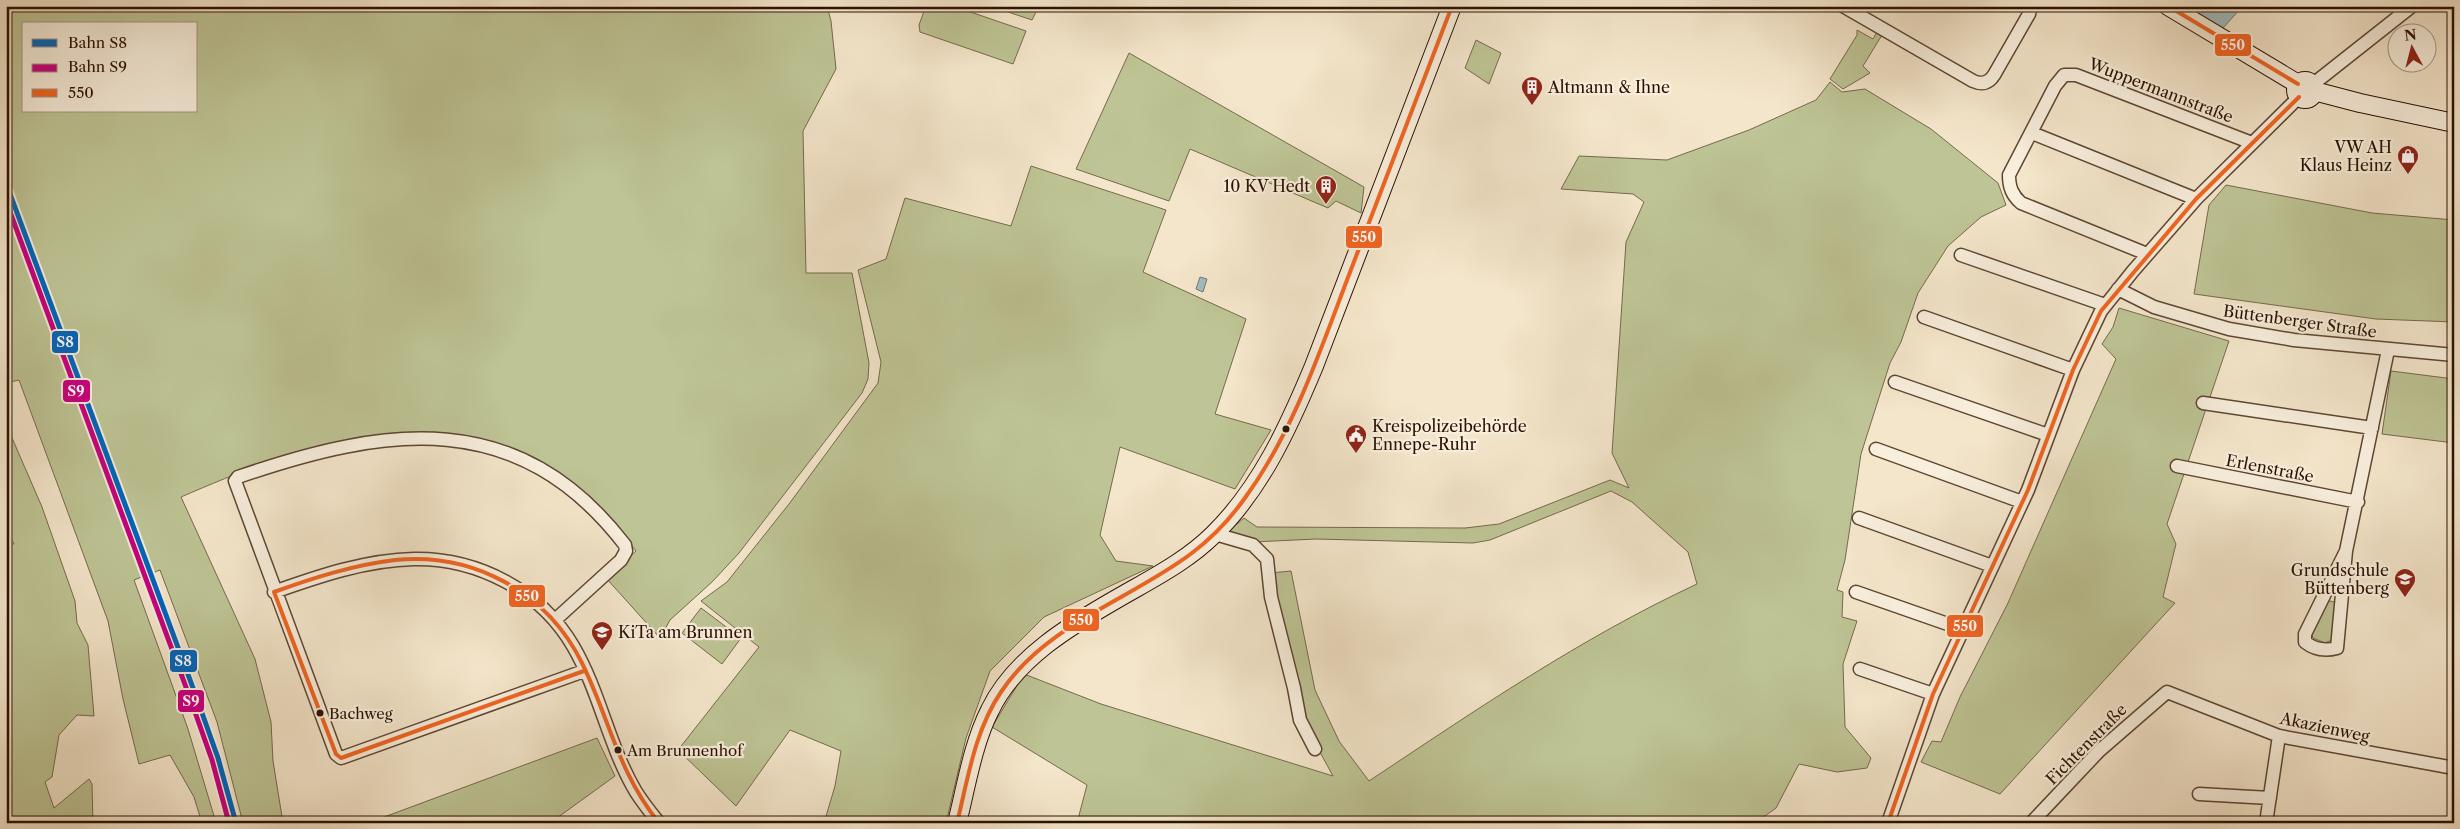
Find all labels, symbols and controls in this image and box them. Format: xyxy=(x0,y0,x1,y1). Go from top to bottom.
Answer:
legend xyxy=(22,22,198,112)
north arrow xyxy=(2388,22,2438,72)
text: N xyxy=(2403,25,2418,45)
text: Bahn S8 xyxy=(68,33,127,52)
line badge: 550 xyxy=(2214,33,2252,57)
text: 550 xyxy=(2221,36,2245,54)
street label: Wuppermannstraße xyxy=(2085,53,2236,127)
text: Bahn S9 xyxy=(68,57,127,76)
building icon: Altmann & Ihne xyxy=(1520,75,1544,106)
place label: Altmann & Ihne xyxy=(1547,77,1670,97)
text: 550 xyxy=(68,83,94,102)
place label: VW AH Klaus Heinz xyxy=(2300,137,2392,175)
shop icon: VW AH Klaus Heinz xyxy=(2396,144,2420,175)
building icon: 10 KV Hedt xyxy=(1314,174,1338,205)
place label: 10 KV Hedt xyxy=(1224,176,1310,196)
line badge: 550 xyxy=(1345,225,1383,249)
text: 550 xyxy=(1352,228,1376,246)
street label: Büttenberger Straße xyxy=(2222,300,2378,342)
line badge: S8 xyxy=(51,330,79,354)
text: S8 xyxy=(56,333,74,351)
line badge: S9 xyxy=(62,379,91,403)
text: S9 xyxy=(67,382,85,400)
place label: Kreispolizeibehörde Ennepe-Ruhr xyxy=(1372,416,1527,454)
public building icon: Kreispolizeibehörde Ennepe-Ruhr xyxy=(1344,423,1368,454)
unlabelled marker xyxy=(1281,424,1291,434)
street label: Erlenstraße xyxy=(2224,450,2316,486)
place label: Grundschule Büttenberg xyxy=(2291,560,2390,598)
school or university icon: Grundschule Büttenberg xyxy=(2393,567,2417,598)
line badge: 550 xyxy=(508,584,546,608)
text: 550 xyxy=(515,587,539,605)
line badge: 550 xyxy=(1062,608,1100,632)
text: 550 xyxy=(1069,611,1093,629)
line badge: 550 xyxy=(1946,614,1984,638)
text: 550 xyxy=(1953,617,1977,635)
school or university icon: KiTa am Brunnen xyxy=(590,620,614,651)
place label: KiTa am Brunnen xyxy=(618,622,752,642)
line badge: S8 xyxy=(169,649,198,673)
text: S8 xyxy=(174,652,192,670)
line badge: S9 xyxy=(177,689,205,713)
text: S9 xyxy=(182,692,200,710)
street label: Fichtenstraße xyxy=(2041,699,2131,789)
place label: Bachweg xyxy=(329,704,393,723)
marker: Bachweg xyxy=(315,708,325,718)
street label: Akazienweg xyxy=(2277,708,2372,746)
place label: Am Brunnenhof xyxy=(626,741,744,760)
marker: Am Brunnenhof xyxy=(613,745,623,755)

